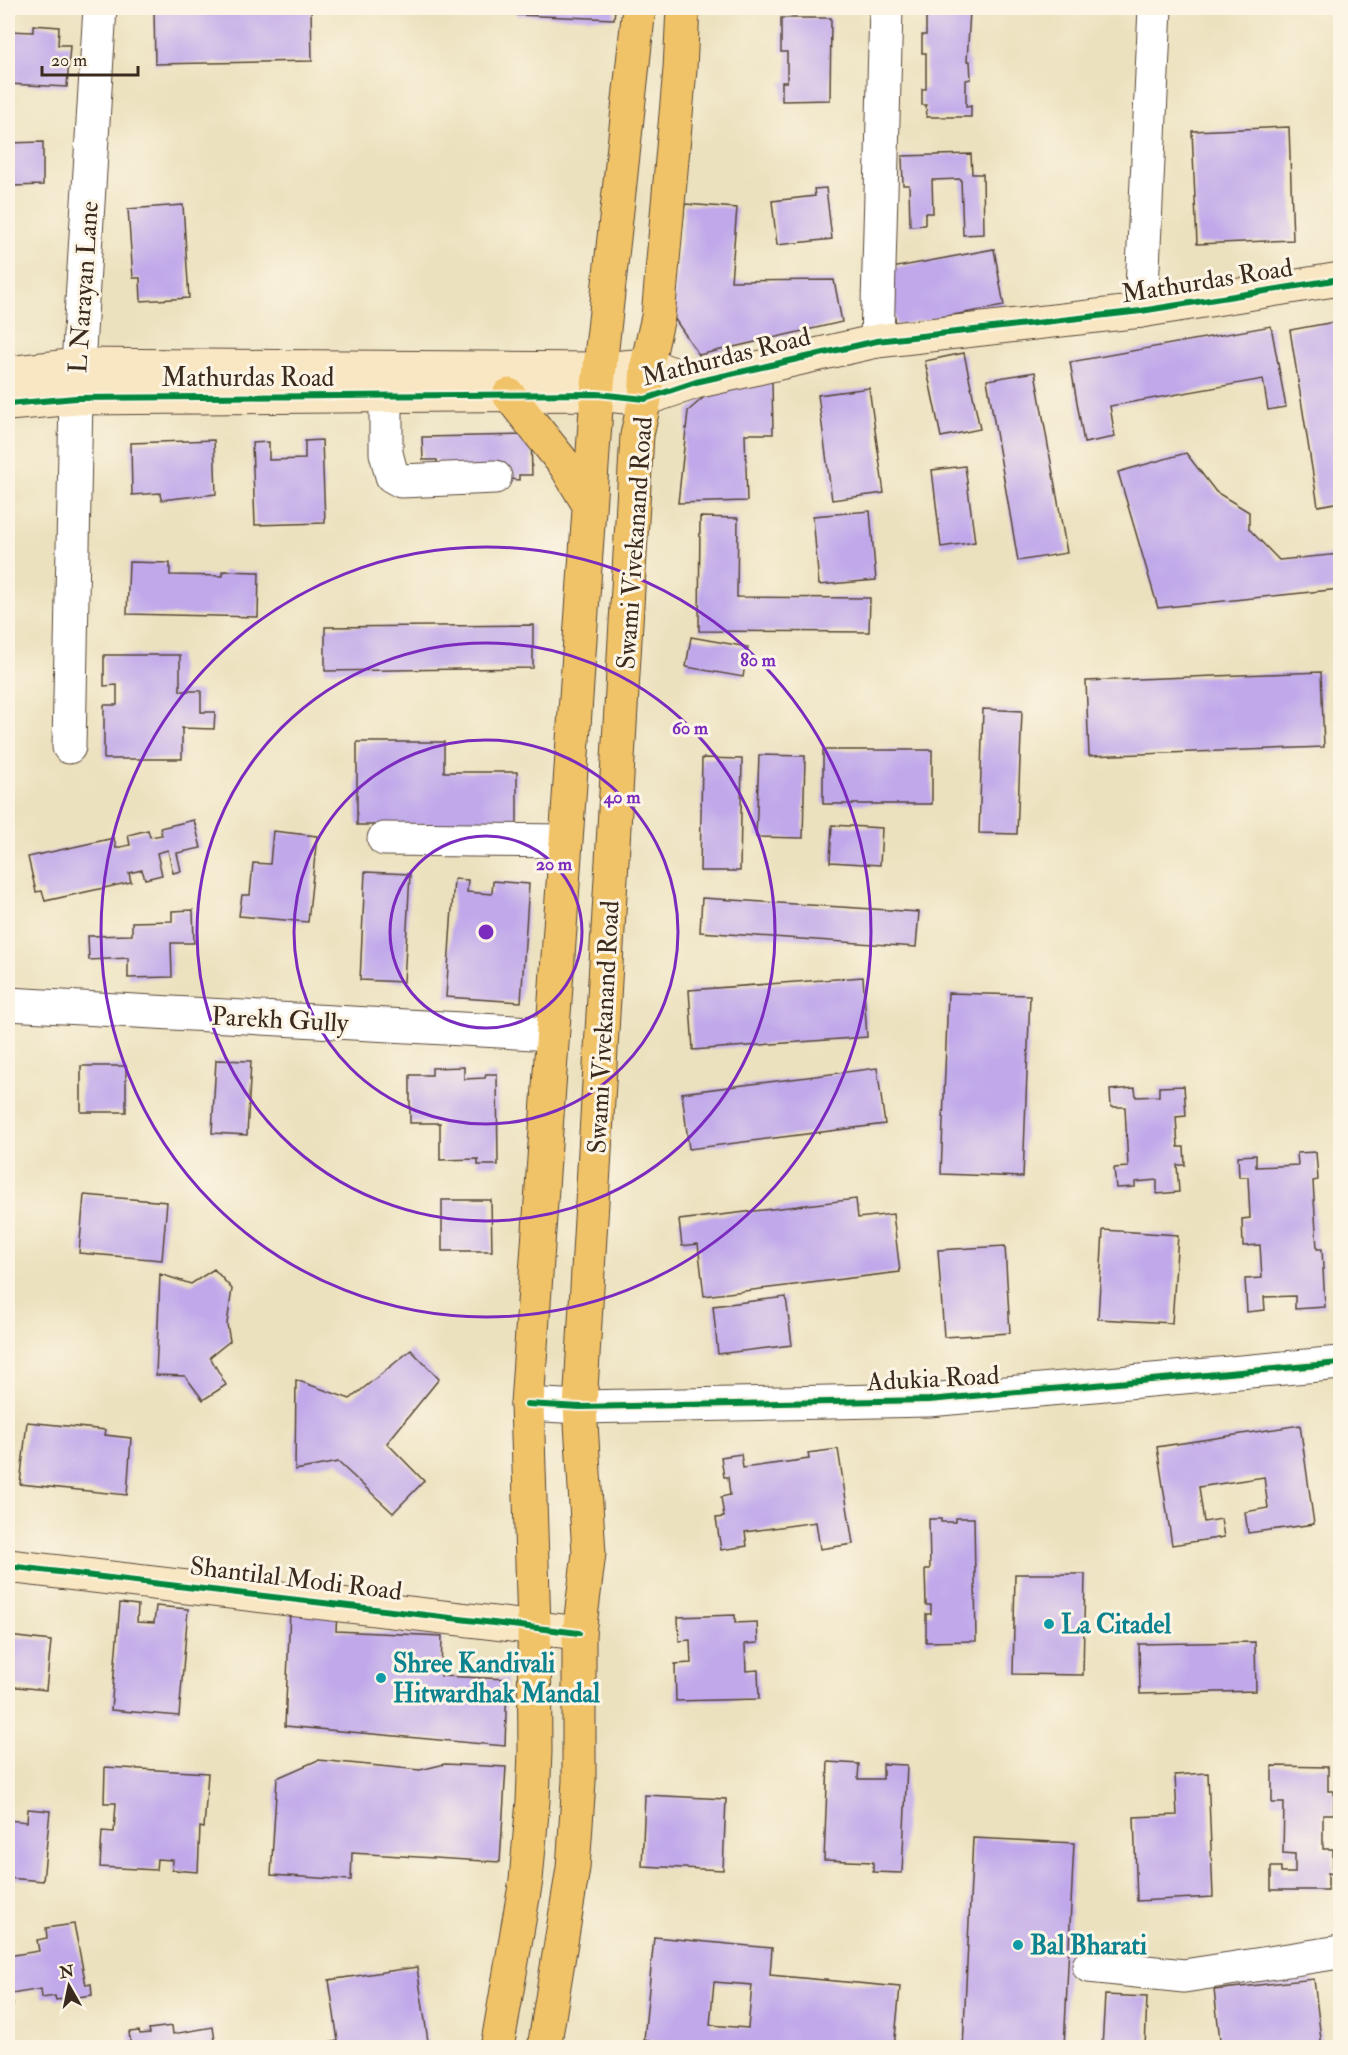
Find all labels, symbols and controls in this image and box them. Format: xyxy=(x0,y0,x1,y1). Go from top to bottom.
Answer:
scale bar xyxy=(42,39,138,77)
text: 20 m xyxy=(51,49,87,72)
street label: L Narayan Lane xyxy=(62,200,106,374)
street label: Mathurdas Road xyxy=(1119,252,1295,310)
street label: Mathurdas Road xyxy=(639,320,814,393)
street label: Mathurdas Road xyxy=(162,362,335,394)
street label: Swami Vivekanand Road xyxy=(610,415,660,671)
text: 80 m xyxy=(740,649,777,672)
text: 60 m xyxy=(672,717,709,740)
text: 40 m xyxy=(603,786,641,809)
text: 20 m xyxy=(536,853,573,876)
street label: Swami Vivekanand Road xyxy=(581,900,627,1154)
centre of rings xyxy=(476,922,496,942)
street label: Parekh Gully xyxy=(211,1000,350,1040)
street label: Adukia Road xyxy=(865,1360,1000,1399)
street label: Shantilal Modi Road xyxy=(188,1550,404,1608)
place label: La Citadel xyxy=(1061,1609,1171,1641)
marker: La Citadel xyxy=(1042,1617,1056,1631)
place label: Shree Kandivali Hitwardhak Mandal xyxy=(393,1648,600,1710)
marker: Shree Kandivali Hitwardhak Mandal xyxy=(374,1671,388,1685)
place label: Bal Bharati xyxy=(1030,1930,1147,1962)
marker: Bal Bharati xyxy=(1011,1938,1025,1952)
north arrow xyxy=(39,1956,99,2016)
text: N xyxy=(57,1961,76,1983)

